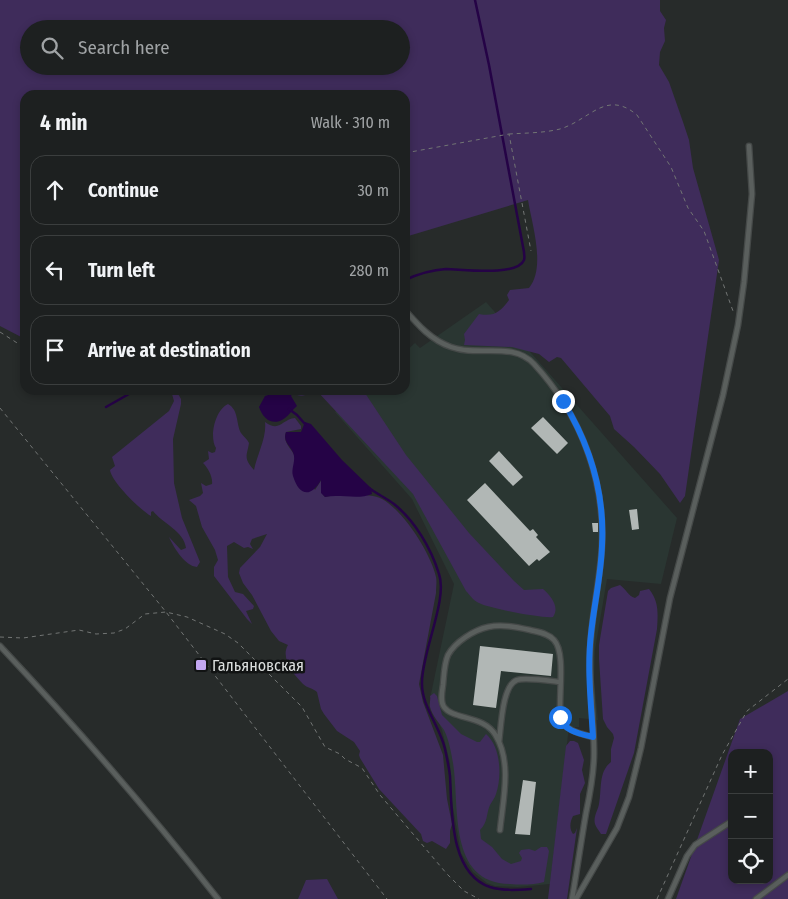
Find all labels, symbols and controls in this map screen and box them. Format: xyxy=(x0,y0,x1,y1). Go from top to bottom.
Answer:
search box xyxy=(20,20,410,75)
icon: search xyxy=(38,34,66,62)
text: Search here xyxy=(78,36,170,59)
text: 4 min xyxy=(40,110,88,136)
text: Walk · 310 m xyxy=(311,113,390,132)
icon: ahead xyxy=(41,176,69,204)
text: Continue xyxy=(88,179,159,202)
text: 30 m xyxy=(357,181,389,200)
icon: left xyxy=(41,256,69,284)
text: Turn left xyxy=(88,259,155,282)
text: 280 m xyxy=(350,261,389,280)
icon: arrive xyxy=(41,336,69,364)
text: Arrive at destination xyxy=(88,339,251,362)
route end xyxy=(552,390,575,413)
place label: Гальяновская xyxy=(212,656,304,675)
marker: Гальяновская xyxy=(194,658,208,672)
route start xyxy=(549,706,572,729)
map controls xyxy=(728,749,773,884)
button: + xyxy=(728,749,773,794)
button: − xyxy=(728,794,773,839)
button: locate xyxy=(728,839,773,884)

